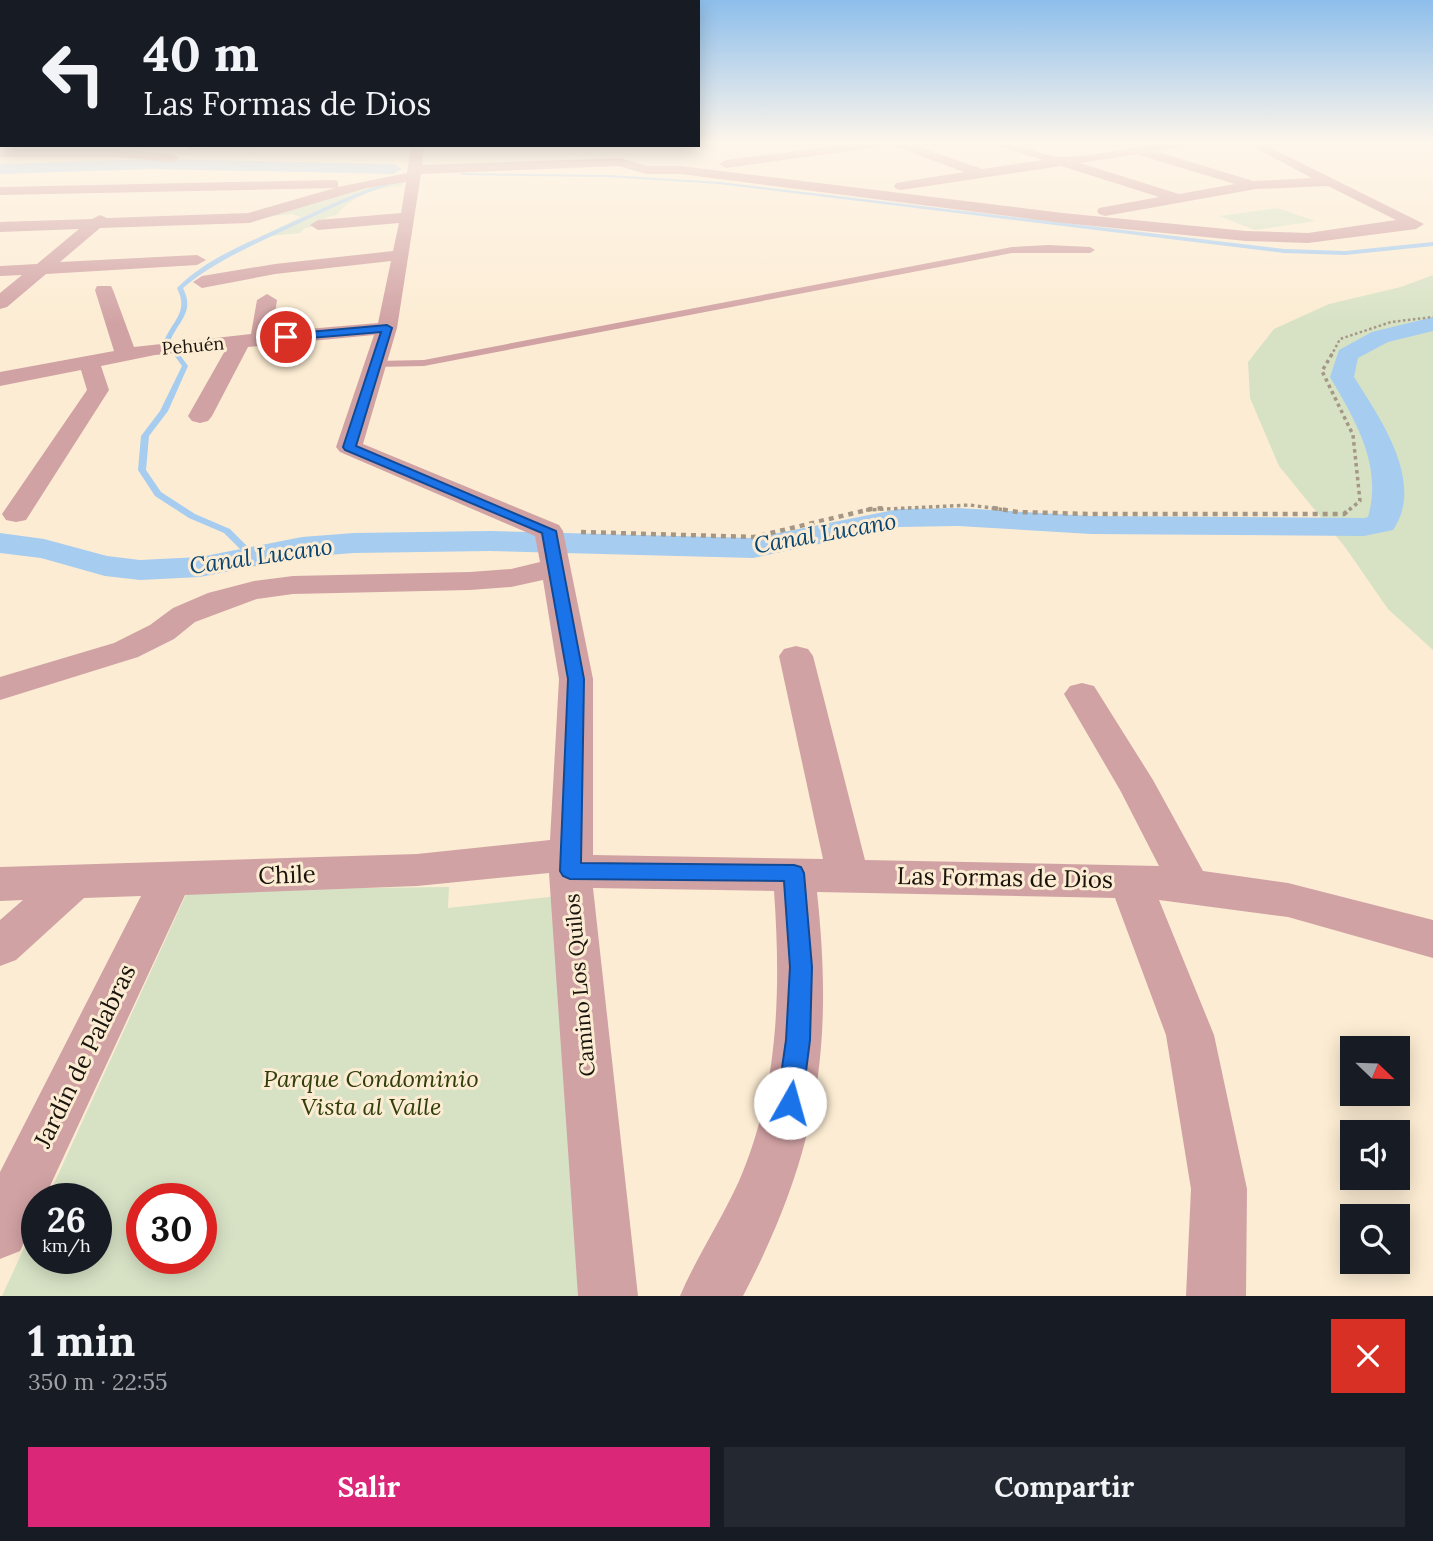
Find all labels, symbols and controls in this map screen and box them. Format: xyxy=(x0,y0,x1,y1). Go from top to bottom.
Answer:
text: 40 m xyxy=(143,22,259,84)
icon: left xyxy=(28,28,119,119)
text: Las Formas de Dios xyxy=(143,83,431,124)
pin xyxy=(256,307,316,367)
icon: arrive xyxy=(267,318,305,356)
street label: Pehuén xyxy=(161,331,225,360)
water label: Canal Lucano xyxy=(751,506,898,559)
water label: Canal Lucano xyxy=(188,531,334,580)
street label: Chile xyxy=(258,858,316,891)
street label: Las Formas de Dios xyxy=(897,860,1113,895)
street label: Camino Los Quilos xyxy=(558,893,601,1078)
street label: Jardín de Palabras xyxy=(26,959,142,1153)
north arrow xyxy=(1340,1036,1410,1106)
map controls xyxy=(1340,1036,1410,1274)
park label: Parque Condominio Vista al Valle xyxy=(263,1063,479,1122)
position arrow xyxy=(753,1066,827,1140)
button: sound xyxy=(1340,1120,1410,1190)
speed limit sign: 30 xyxy=(126,1183,217,1274)
text: 26 xyxy=(47,1197,86,1242)
button: search xyxy=(1340,1204,1410,1274)
text: km/h xyxy=(42,1234,91,1257)
text: 1 min xyxy=(28,1314,135,1368)
button: close xyxy=(1331,1319,1405,1393)
text: 350 m · 22:55 xyxy=(28,1367,168,1396)
button: Salir xyxy=(28,1447,710,1527)
button: Compartir xyxy=(724,1447,1405,1527)

